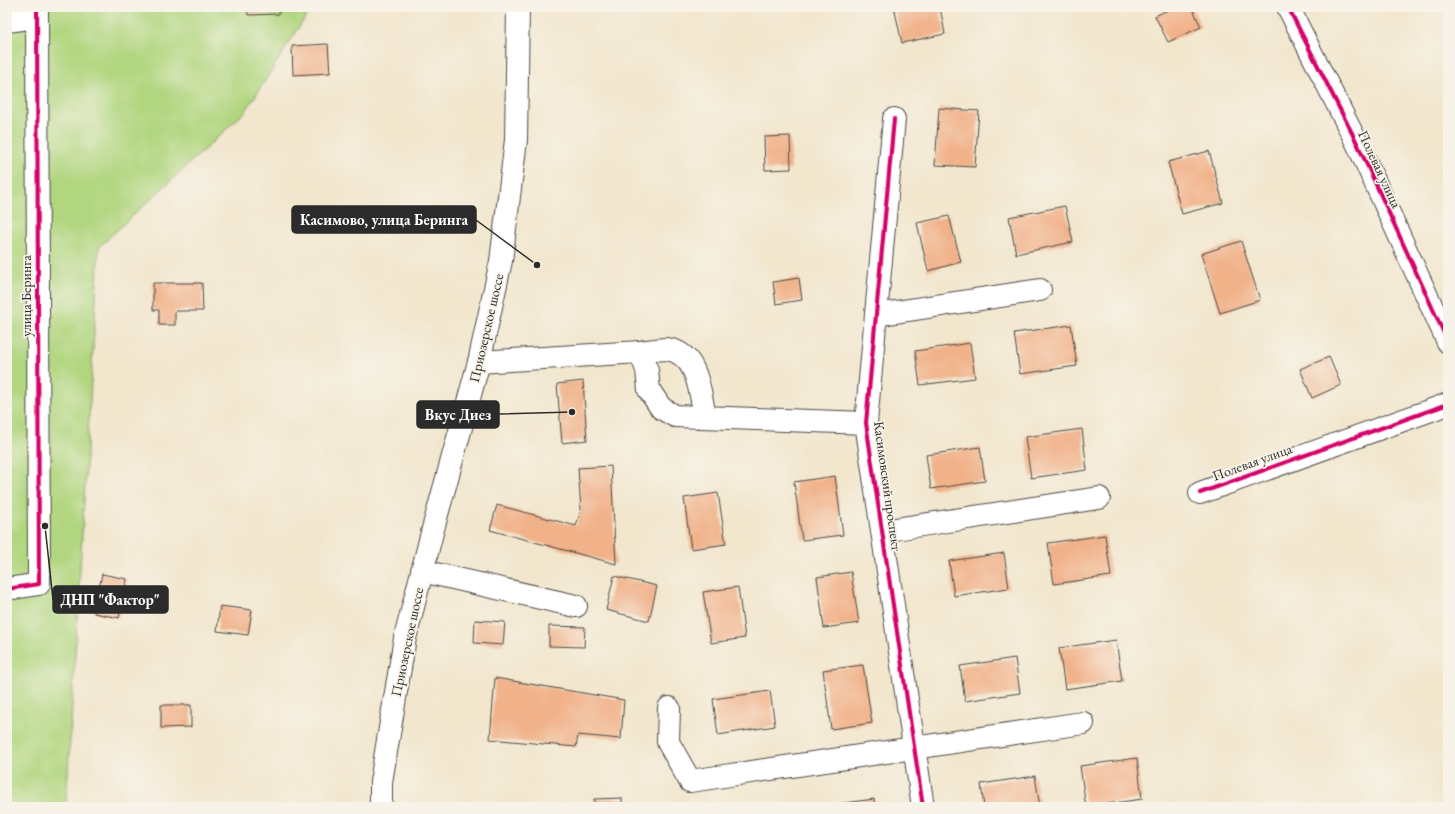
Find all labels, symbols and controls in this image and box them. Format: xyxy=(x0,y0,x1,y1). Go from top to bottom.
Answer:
street label: Полевая улица xyxy=(1354,127,1406,211)
callout: Касимово, улица Беринга xyxy=(292,206,476,233)
text: Касимово, улица Беринга xyxy=(300,210,468,229)
street label: улица Беринга xyxy=(17,255,35,337)
street label: Приозерское шоссе xyxy=(465,271,507,384)
callout: Вкус Диез xyxy=(417,401,499,428)
text: Вкус Диез xyxy=(425,405,491,424)
street label: Касимовский проспект xyxy=(870,420,906,552)
street label: Полевая улица xyxy=(1210,439,1295,485)
street label: Приозерское шоссе xyxy=(387,585,427,698)
callout: ДНП "Фактор" xyxy=(53,586,168,613)
text: ДНП "Фактор" xyxy=(60,590,160,609)

